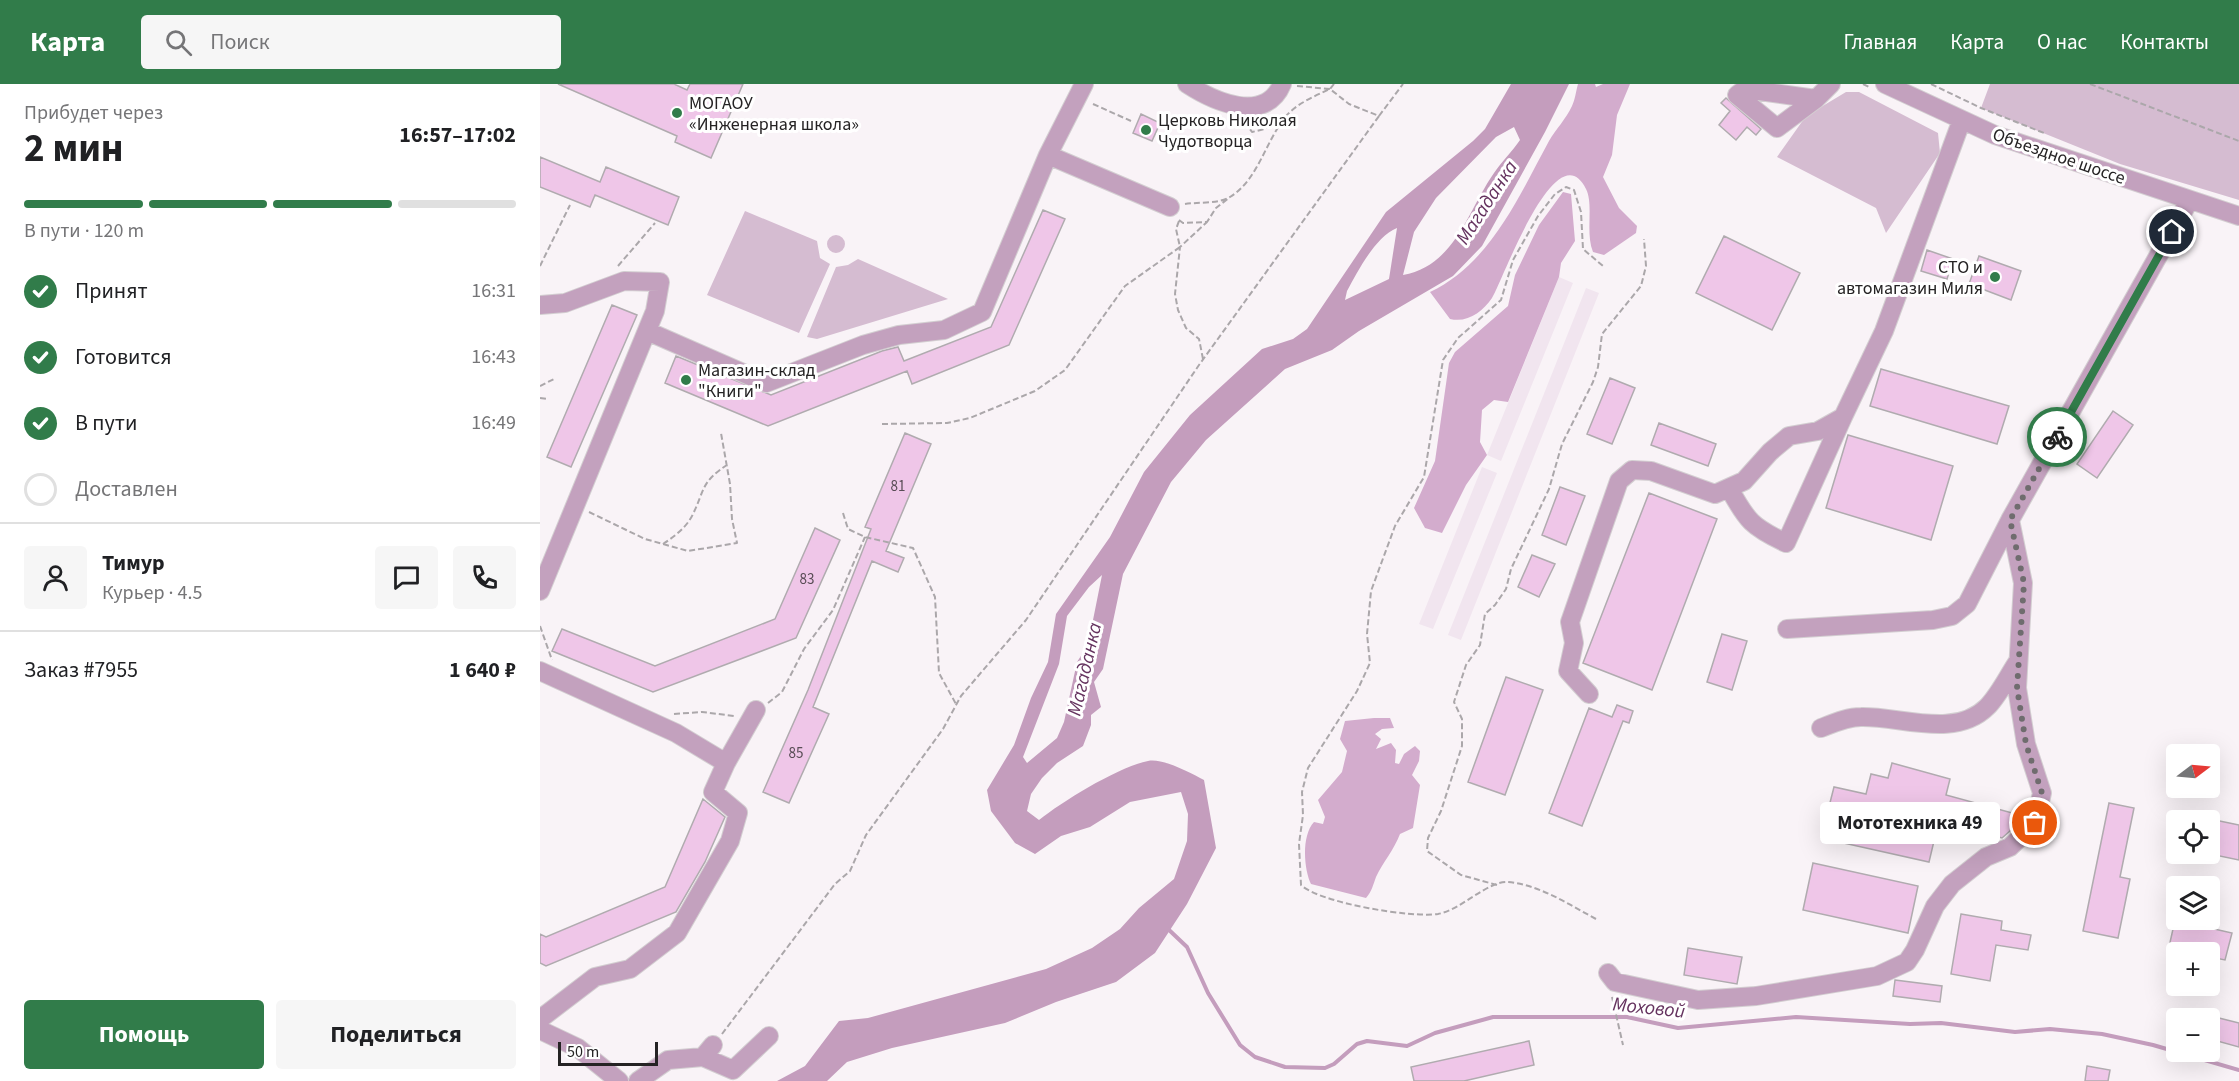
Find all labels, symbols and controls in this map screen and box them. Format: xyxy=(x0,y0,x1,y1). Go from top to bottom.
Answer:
search box xyxy=(141,15,561,69)
text: Карта xyxy=(30,22,105,62)
icon: search xyxy=(162,26,195,59)
text: Поиск xyxy=(210,26,270,58)
text: Главная xyxy=(1844,27,1917,57)
text: Карта xyxy=(1950,27,2004,57)
text: О нас xyxy=(2037,27,2087,57)
text: Контакты xyxy=(2120,27,2209,57)
place label: МОГАОУ «Инженерная школа» xyxy=(689,91,859,137)
text: Прибудет через xyxy=(24,99,163,127)
marker: МОГАОУ «Инженерная школа» xyxy=(670,106,684,120)
place label: Церковь Николая Чудотворца xyxy=(1158,108,1297,154)
text: 16:57–17:02 xyxy=(399,119,516,151)
text: 2 мин xyxy=(24,121,124,177)
street label: Объездное шоссе xyxy=(1989,122,2129,191)
marker: Церковь Николая Чудотворца xyxy=(1139,123,1153,137)
water label: Магаданка xyxy=(1449,155,1525,250)
pin xyxy=(2146,206,2197,257)
icon: home xyxy=(2155,215,2188,248)
text: В пути · 120 m xyxy=(24,217,144,245)
place label: СТО и автомагазин Миля xyxy=(1837,255,1983,301)
marker: СТО и автомагазин Миля xyxy=(1988,270,2002,284)
icon: check xyxy=(24,275,57,308)
text: Принят xyxy=(75,275,148,307)
text: 16:31 xyxy=(471,277,516,305)
icon: check xyxy=(24,341,57,374)
text: Готовится xyxy=(75,341,172,373)
text: 16:43 xyxy=(471,343,516,371)
place label: Магазин-склад "Книги" xyxy=(698,358,816,404)
marker: Магазин-склад "Книги" xyxy=(679,373,693,387)
icon: check xyxy=(24,407,57,440)
text: В пути xyxy=(75,407,137,439)
courier xyxy=(2027,407,2087,467)
text: 16:49 xyxy=(471,409,516,437)
icon: bike xyxy=(2041,421,2074,454)
text: Доставлен xyxy=(75,473,178,505)
house number: 81 xyxy=(891,476,905,497)
button: person xyxy=(24,546,87,609)
button: chat xyxy=(375,546,438,609)
button: phone xyxy=(453,546,516,609)
text: Тимур xyxy=(102,547,165,579)
house number: 83 xyxy=(800,569,814,590)
text: Курьер · 4.5 xyxy=(102,579,202,607)
water label: Магаданка xyxy=(1061,619,1109,719)
text: Заказ #7955 xyxy=(24,654,138,686)
text: 1 640 ₽ xyxy=(449,654,516,686)
house number: 85 xyxy=(789,743,803,764)
north arrow xyxy=(2166,744,2220,798)
map controls xyxy=(2166,744,2220,1062)
pin xyxy=(2009,797,2060,848)
callout: Мототехника 49 xyxy=(1819,802,1999,844)
icon: bag xyxy=(2018,806,2051,839)
text: Мототехника 49 xyxy=(1837,809,1983,837)
button: locate xyxy=(2166,810,2220,864)
button: layers xyxy=(2166,876,2220,930)
button: + xyxy=(2166,942,2220,996)
water label: Моховой xyxy=(1611,990,1687,1026)
button: Помощь xyxy=(24,1000,264,1069)
button: Поделиться xyxy=(276,1000,516,1069)
button: − xyxy=(2166,1008,2220,1062)
scale bar xyxy=(558,1039,658,1066)
text: 50 m xyxy=(567,1041,599,1063)

